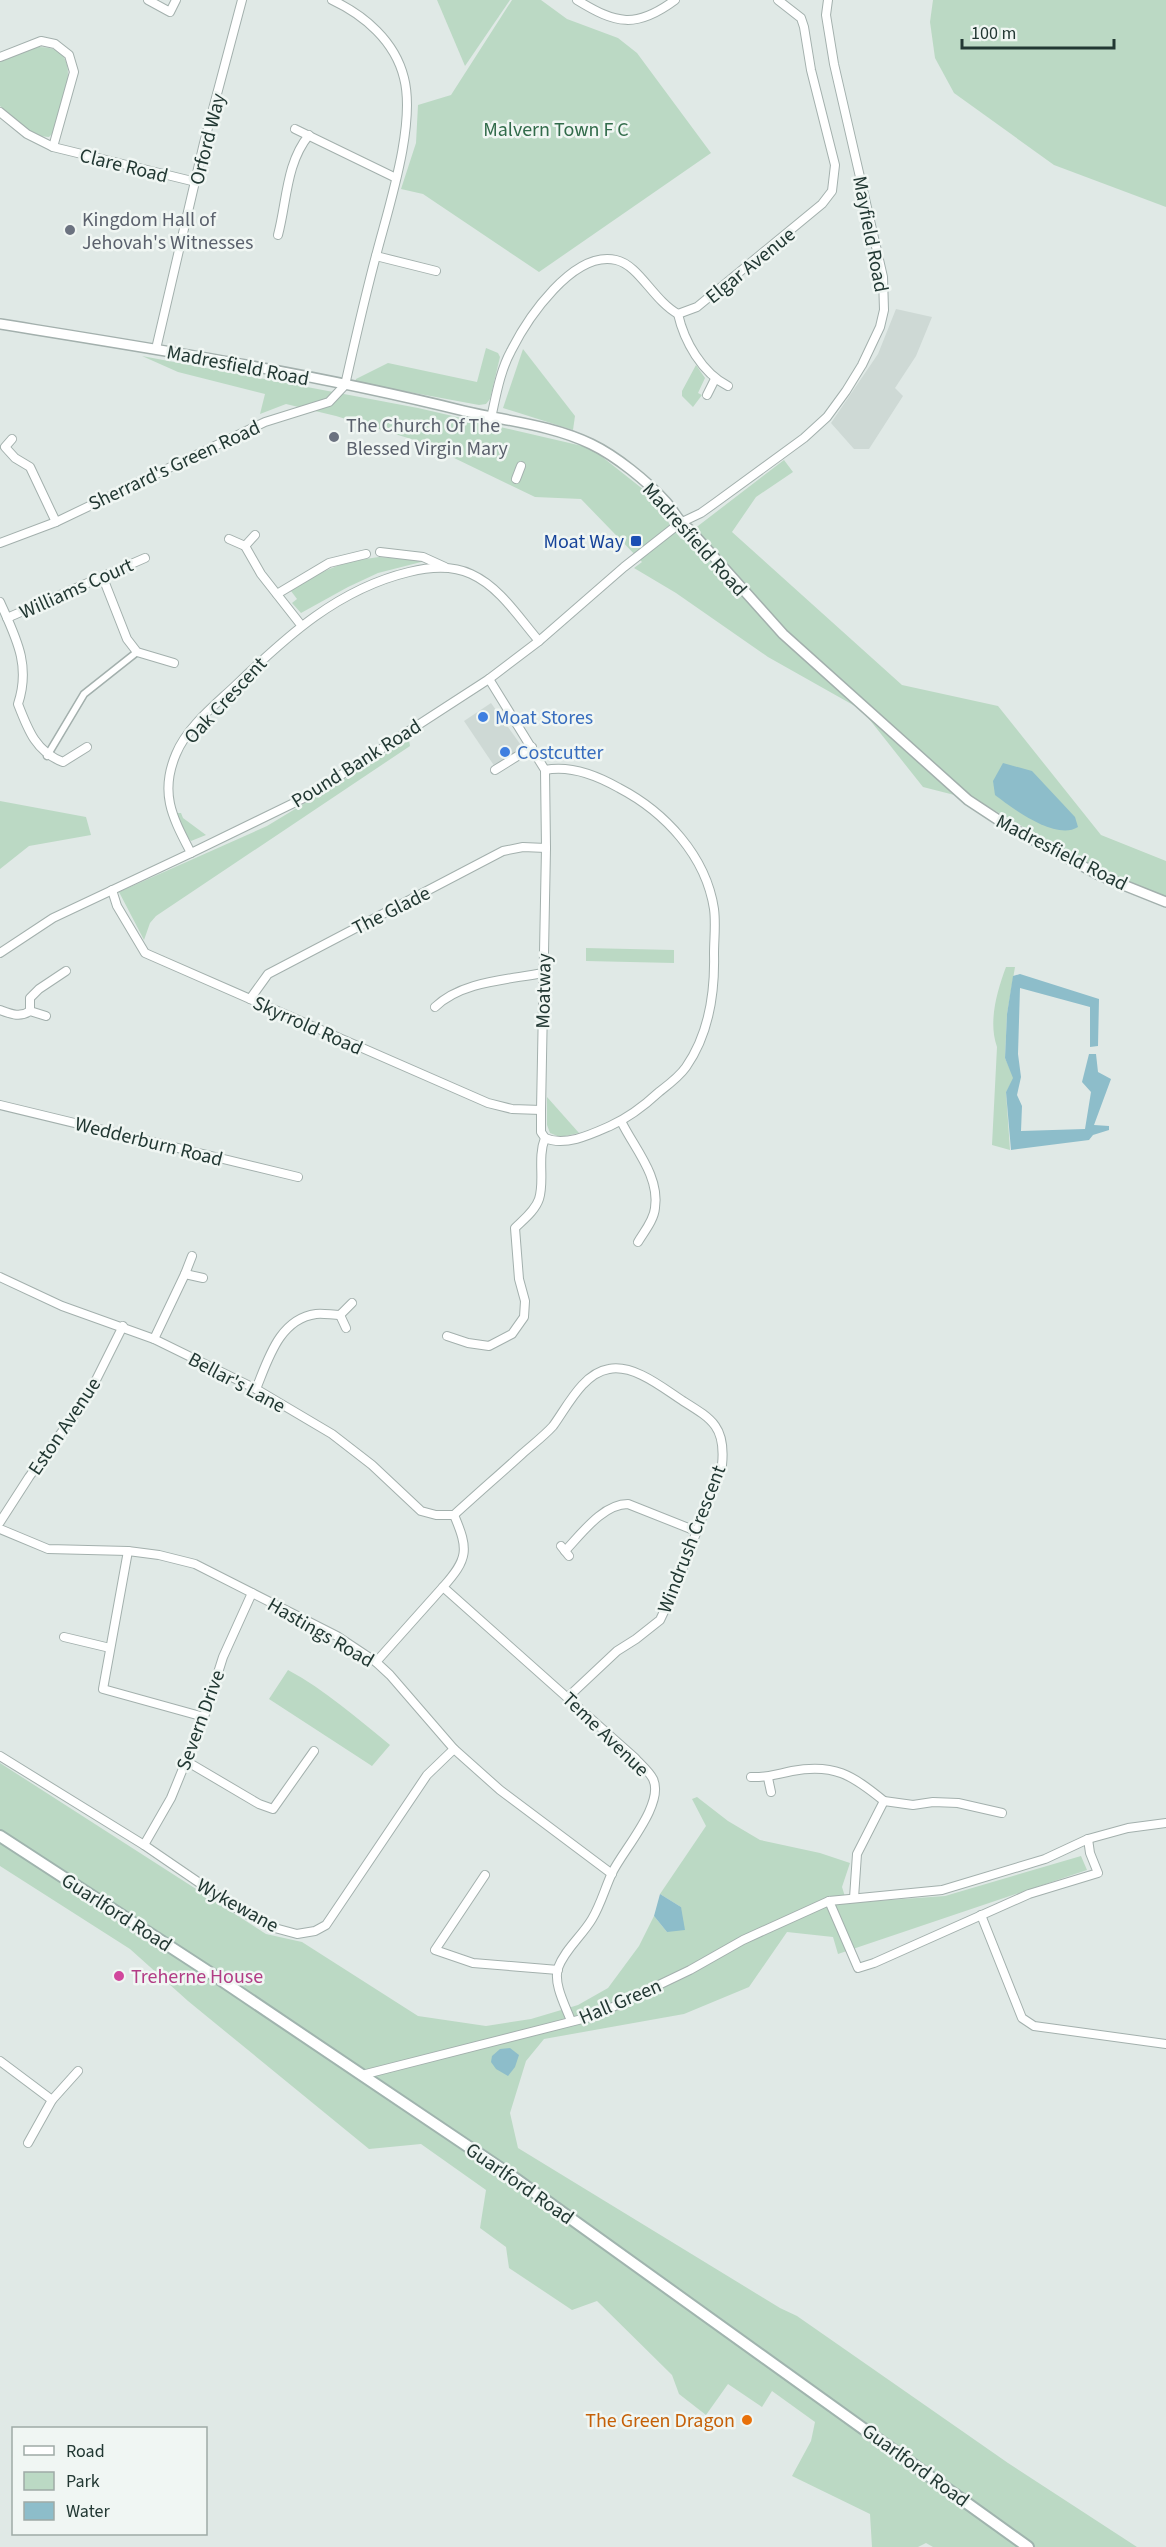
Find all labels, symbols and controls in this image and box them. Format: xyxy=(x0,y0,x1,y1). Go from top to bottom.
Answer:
scale bar xyxy=(962,12,1114,50)
text: 100 m xyxy=(971,21,1016,46)
street label: Orford Way xyxy=(183,90,233,188)
park label: Malvern Town F C xyxy=(483,116,629,144)
street label: Clare Road xyxy=(77,141,171,190)
street label: Mayfield Road xyxy=(845,174,895,295)
place label: Kingdom Hall of Jehovah's Witnesses xyxy=(82,206,253,257)
street label: Elgar Avenue xyxy=(700,221,801,311)
marker: Kingdom Hall of Jehovah's Witnesses xyxy=(63,223,77,237)
street label: Madresfield Road xyxy=(164,338,311,394)
place label: The Church Of The Blessed Virgin Mary xyxy=(346,412,509,463)
street label: Sherrard's Green Road xyxy=(84,414,265,518)
marker: The Church Of The Blessed Virgin Mary xyxy=(327,430,341,444)
street label: Madresfield Road xyxy=(635,477,753,603)
place label: Moat Way xyxy=(544,528,625,556)
marker: Moat Way xyxy=(629,534,643,548)
street label: Williams Court xyxy=(15,551,138,626)
street label: Oak Crescent xyxy=(178,651,274,750)
place label: Moat Stores xyxy=(495,704,593,732)
marker: Moat Stores xyxy=(476,710,490,724)
street label: Pound Bank Road xyxy=(286,713,427,815)
place label: Costcutter xyxy=(517,739,603,767)
marker: Costcutter xyxy=(498,745,512,759)
street label: Madresfield Road xyxy=(991,808,1132,898)
street label: The Glade xyxy=(348,879,435,942)
street label: Moatway xyxy=(529,952,559,1029)
street label: Skyrrold Road xyxy=(248,989,367,1063)
street label: Wedderburn Road xyxy=(72,1110,226,1174)
street label: Bellar's Lane xyxy=(183,1346,290,1420)
street label: Eston Avenue xyxy=(22,1372,108,1481)
street label: Windrush Crescent xyxy=(651,1461,733,1617)
street label: Hastings Road xyxy=(262,1591,379,1675)
street label: Severn Drive xyxy=(170,1666,232,1775)
street label: Teme Avenue xyxy=(555,1686,655,1784)
street label: Guarlford Road xyxy=(56,1867,177,1959)
street label: Wykewane xyxy=(191,1872,284,1940)
place label: Treherne House xyxy=(131,1963,263,1991)
marker: Treherne House xyxy=(112,1969,126,1983)
street label: Hall Green xyxy=(575,1972,666,2032)
street label: Guarlford Road xyxy=(460,2136,579,2232)
place label: The Green Dragon xyxy=(585,2407,735,2435)
marker: The Green Dragon xyxy=(740,2413,754,2427)
street label: Guarlford Road xyxy=(856,2417,975,2514)
legend xyxy=(12,2427,207,2535)
text: Road xyxy=(66,2439,105,2464)
text: Park xyxy=(66,2469,100,2494)
text: Water xyxy=(66,2499,110,2524)

